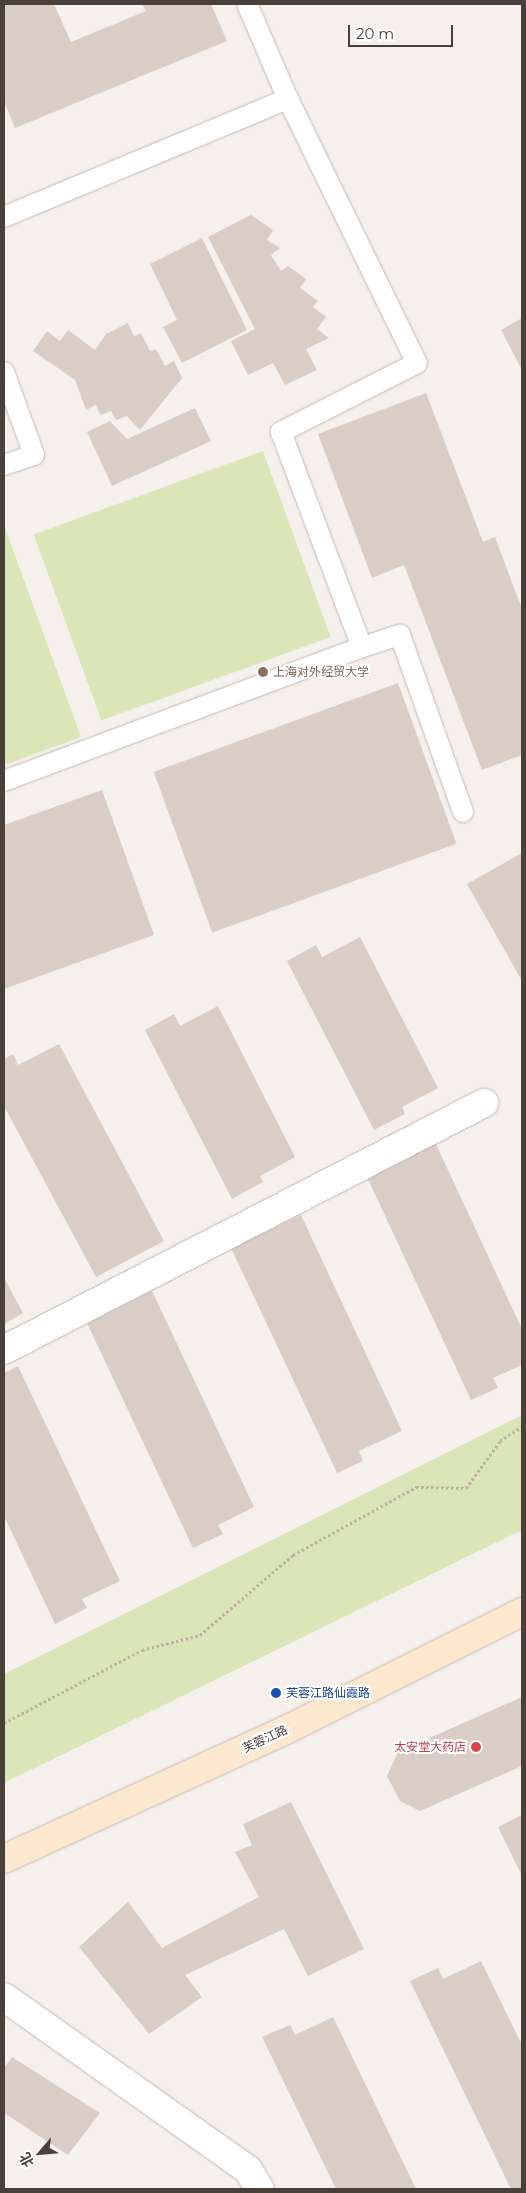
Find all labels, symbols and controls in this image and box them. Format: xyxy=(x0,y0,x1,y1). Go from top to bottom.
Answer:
scale bar xyxy=(351,15,456,47)
text: 20 m xyxy=(356,24,394,43)
place label: 上海对外经贸大学 xyxy=(273,665,369,679)
marker: 上海对外经贸大学 xyxy=(257,666,269,678)
place label: 芙蓉江路仙霞路 xyxy=(286,1686,370,1700)
marker: 芙蓉江路仙霞路 xyxy=(270,1687,282,1699)
street label: 芙蓉江路 xyxy=(240,1722,290,1756)
place label: 太安堂大药店 xyxy=(394,1740,466,1754)
marker: 太安堂大药店 xyxy=(470,1741,482,1753)
north arrow xyxy=(15,2128,65,2178)
text: 北 xyxy=(15,2149,38,2170)

